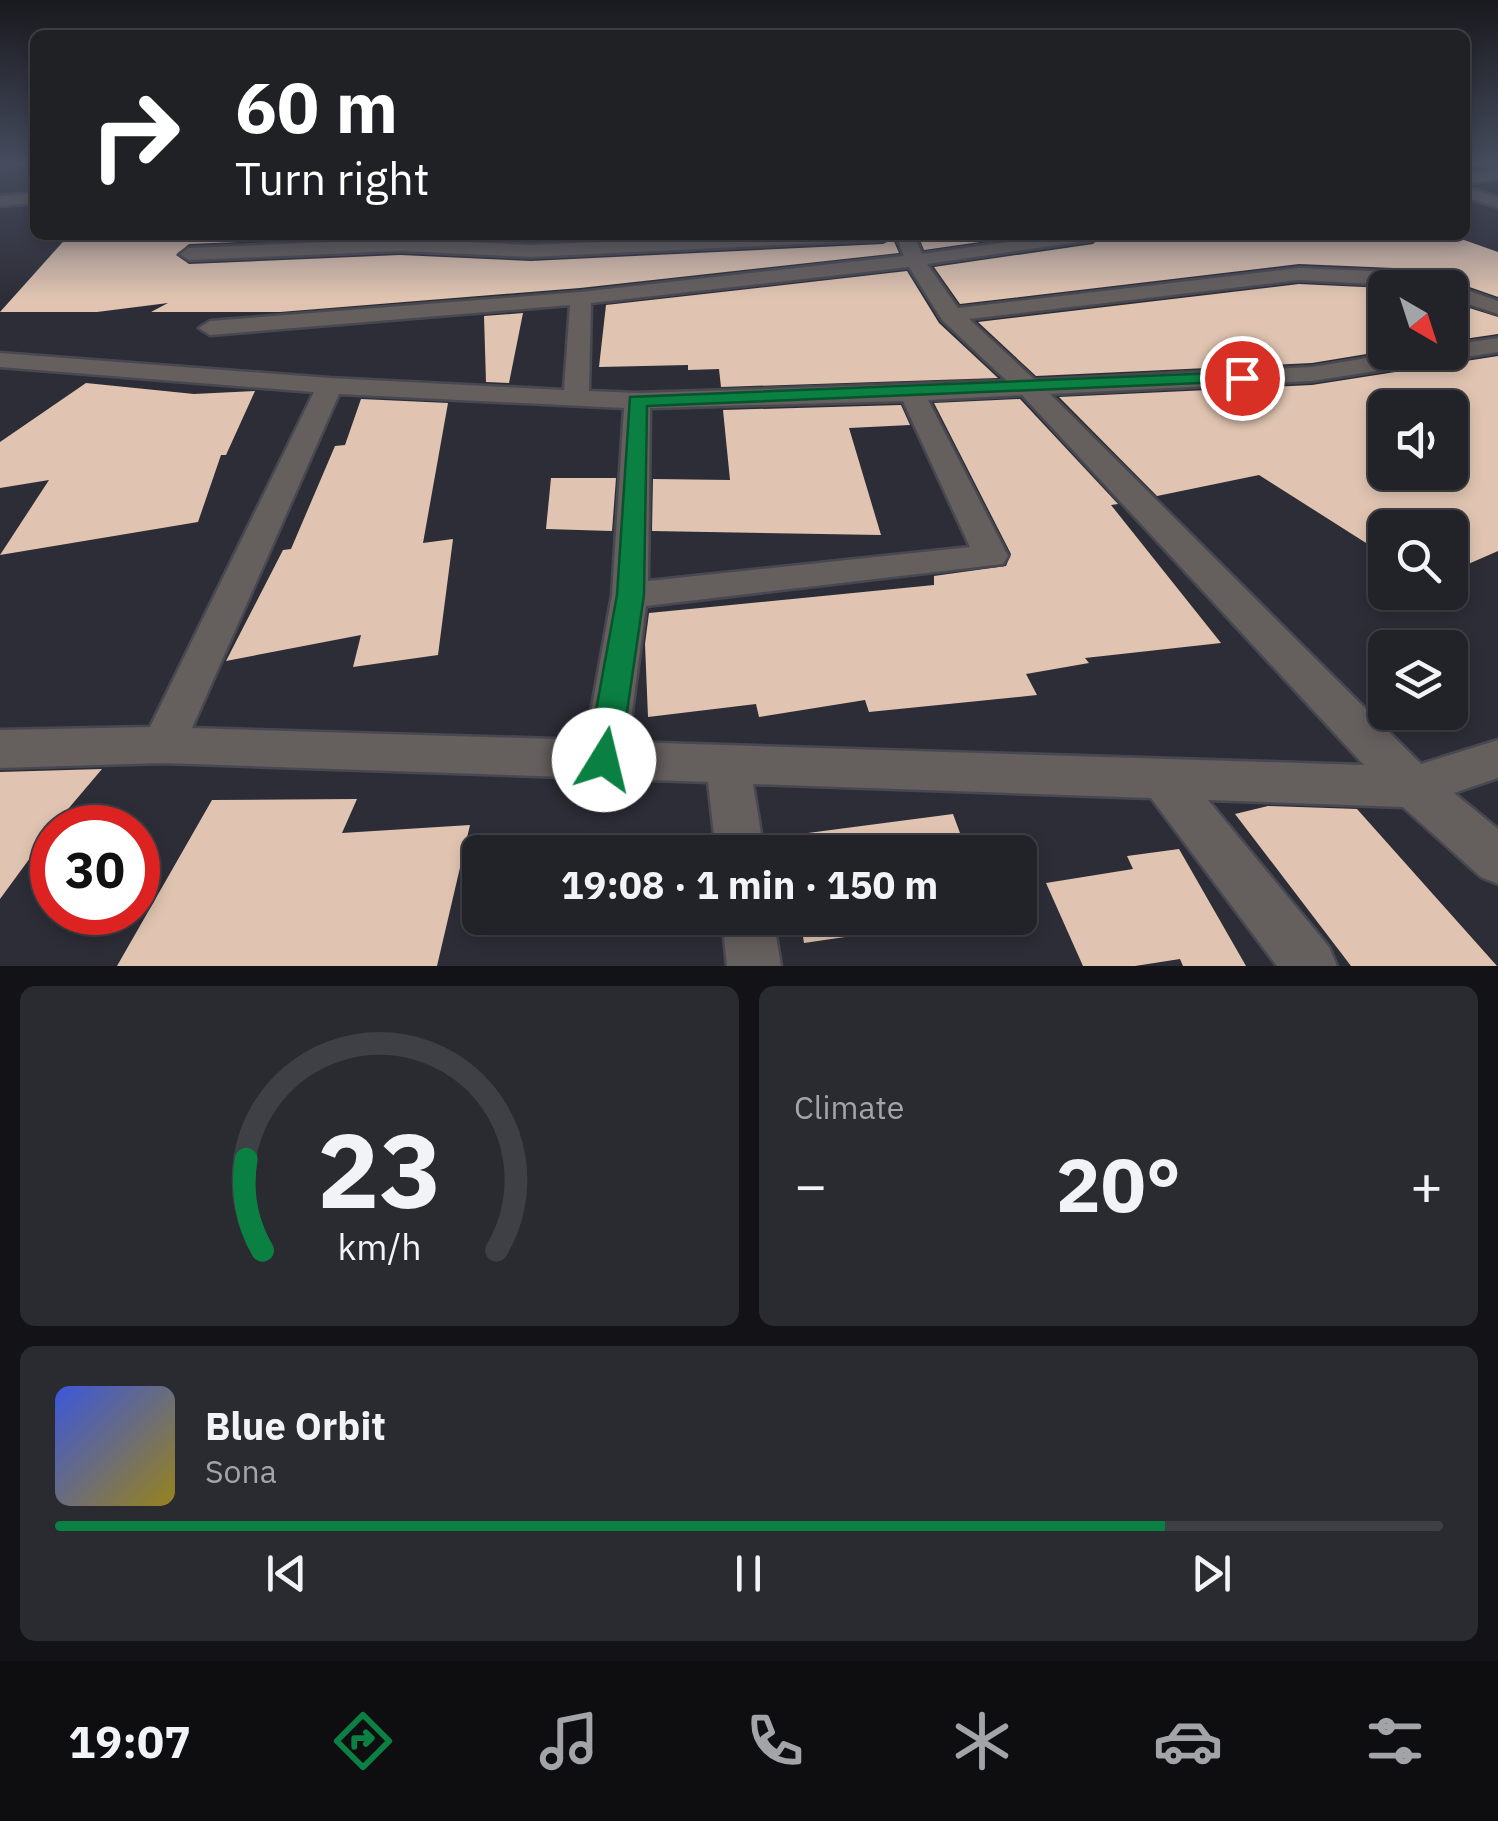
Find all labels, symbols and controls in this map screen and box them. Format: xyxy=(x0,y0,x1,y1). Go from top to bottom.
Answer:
text: 60 m xyxy=(235,61,398,152)
icon: right xyxy=(70,70,200,200)
text: Turn right xyxy=(235,149,430,207)
north arrow xyxy=(1368,270,1468,370)
map controls xyxy=(1368,270,1468,730)
pin xyxy=(1200,336,1285,421)
icon: arrive xyxy=(1215,351,1270,406)
button: sound xyxy=(1368,390,1468,490)
button: search xyxy=(1368,510,1468,610)
button: layers xyxy=(1368,630,1468,730)
position arrow xyxy=(552,708,656,812)
speed limit sign: 30 xyxy=(30,805,160,935)
text: 19:08 · 1 min · 150 m xyxy=(561,860,938,909)
text: Climate xyxy=(794,1086,904,1128)
text: 23 xyxy=(317,1101,442,1237)
text: 20° xyxy=(1056,1135,1181,1233)
text: − xyxy=(794,1149,827,1220)
text: + xyxy=(1410,1149,1443,1220)
text: km/h xyxy=(337,1223,422,1270)
text: Blue Orbit xyxy=(205,1401,386,1450)
text: Sona xyxy=(205,1450,277,1492)
icon: previous xyxy=(259,1546,314,1601)
icon: pause xyxy=(721,1546,776,1601)
icon: next xyxy=(1184,1546,1239,1601)
icon: directions xyxy=(328,1706,398,1776)
icon: music xyxy=(534,1706,604,1776)
icon: phone xyxy=(740,1706,810,1776)
icon: climate xyxy=(947,1706,1017,1776)
icon: car xyxy=(1153,1706,1223,1776)
icon: filters xyxy=(1360,1706,1430,1776)
text: 19:07 xyxy=(68,1712,191,1770)

